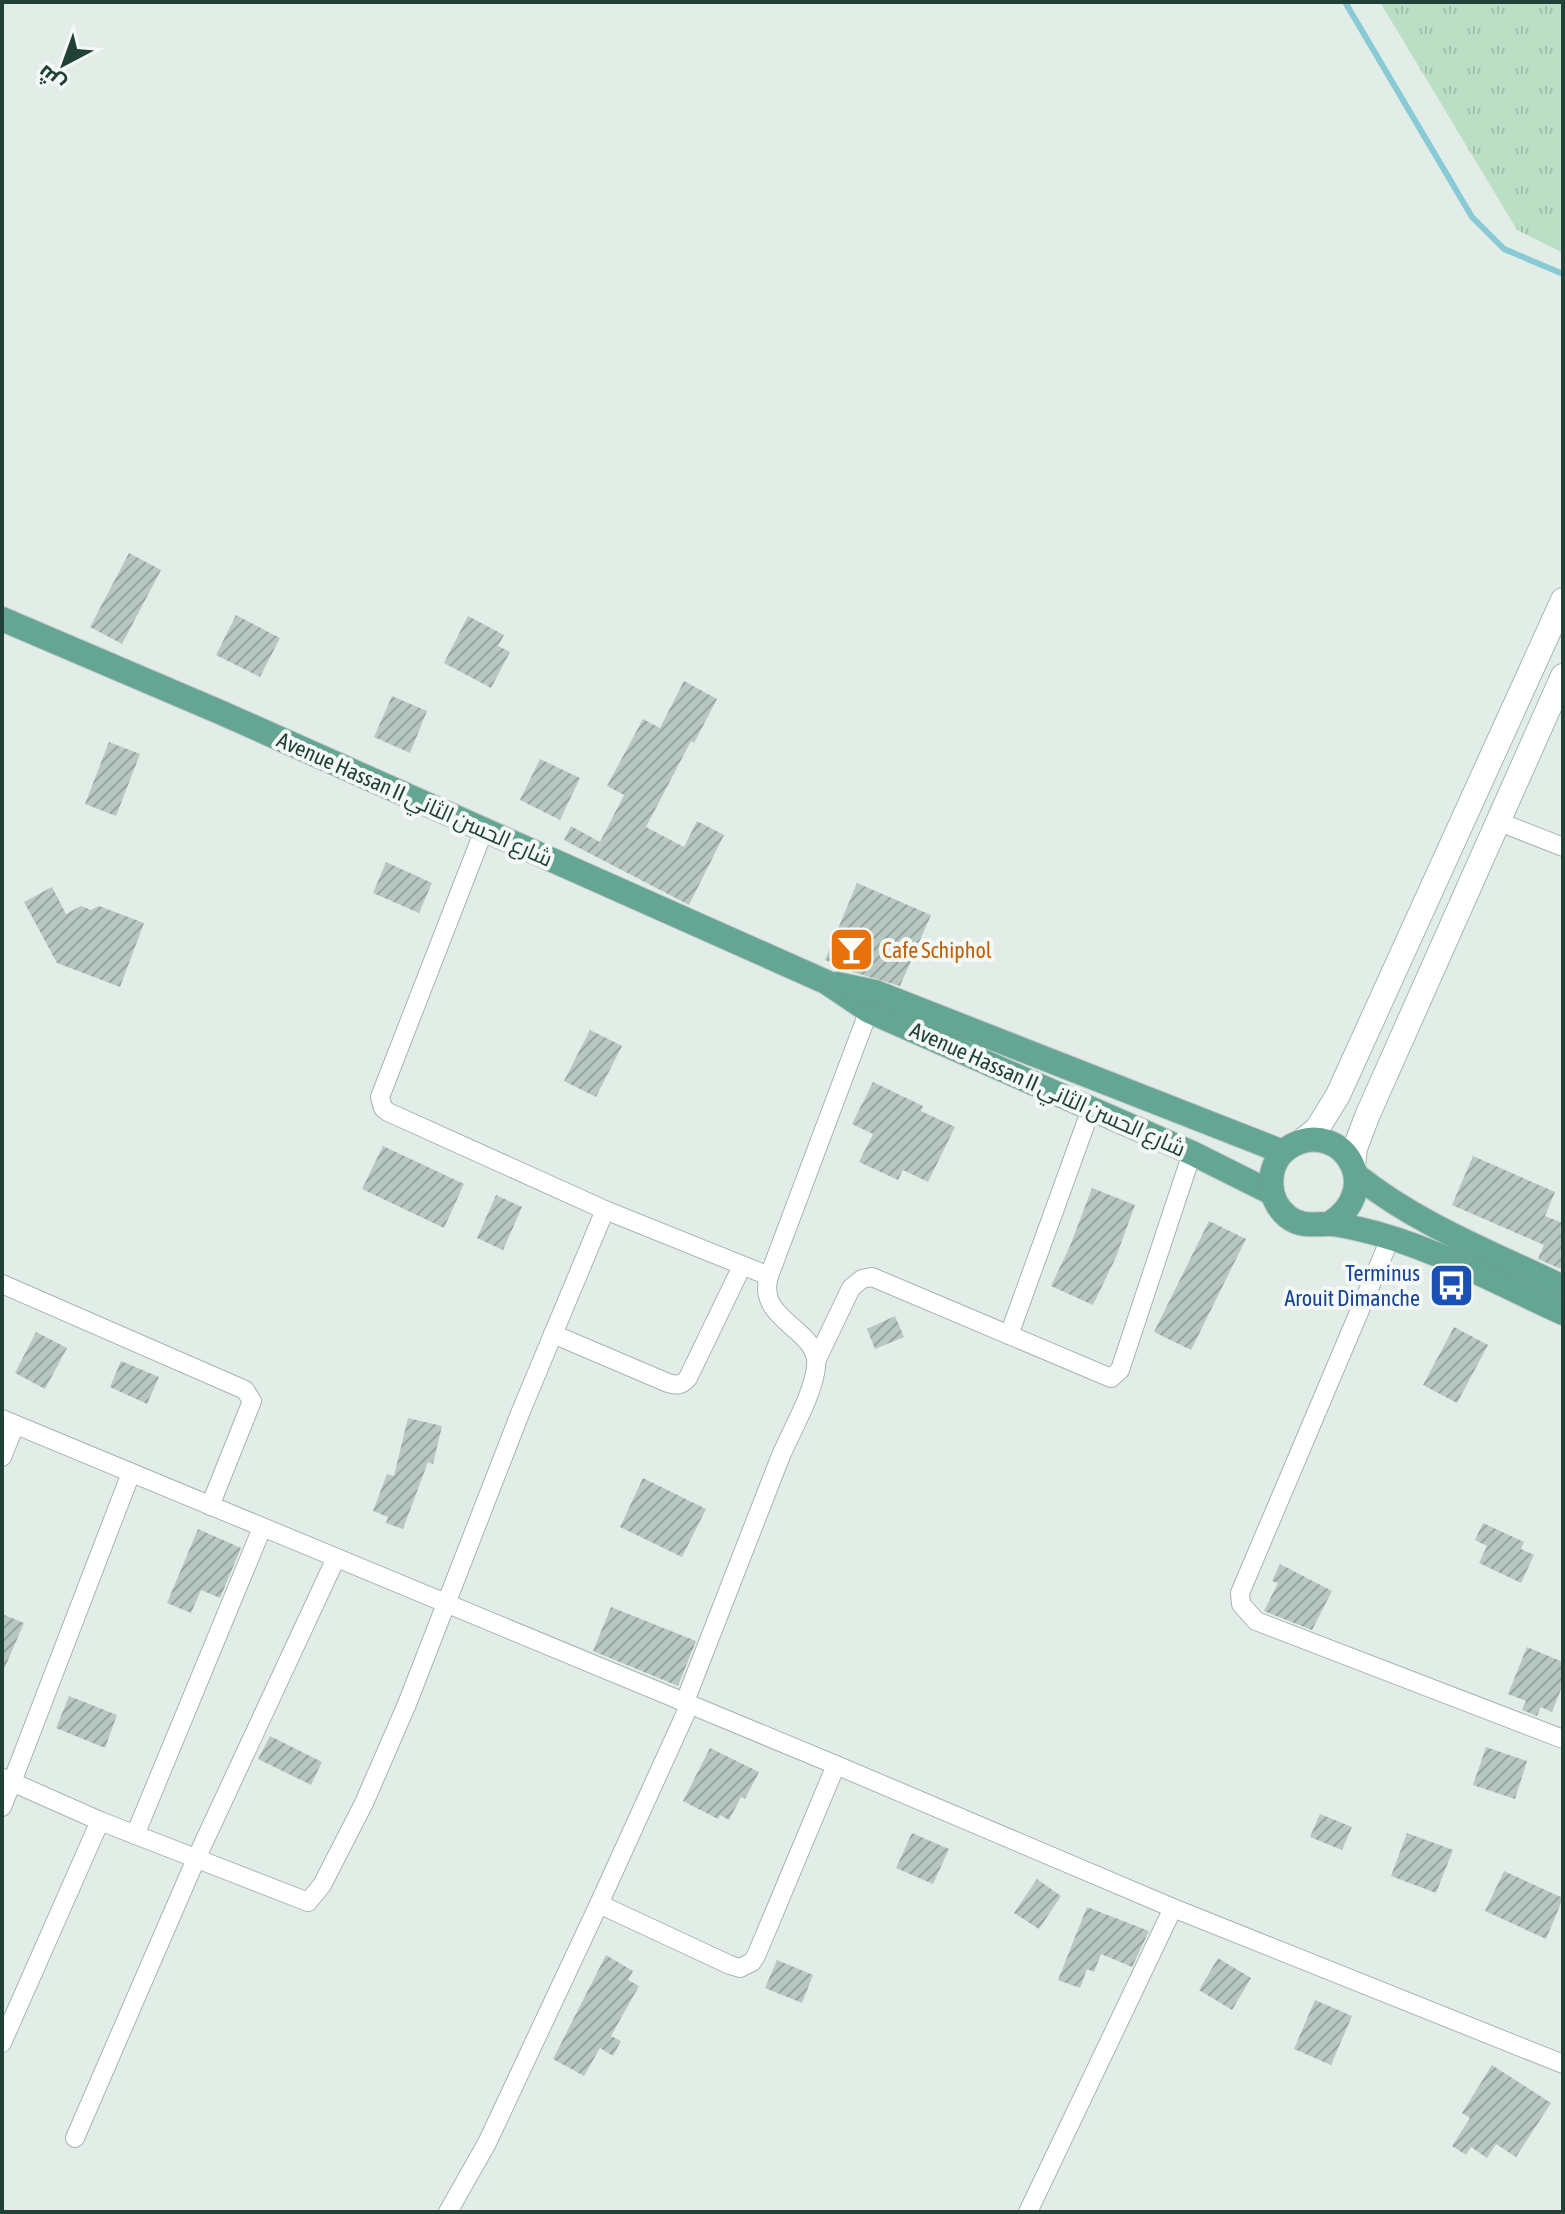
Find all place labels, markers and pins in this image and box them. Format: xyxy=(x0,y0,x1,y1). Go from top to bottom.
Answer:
bar icon: Cafe Schiphol xyxy=(827,926,875,974)
place label: Cafe Schiphol xyxy=(882,937,992,963)
place label: Terminus Arouit Dimanche xyxy=(1284,1260,1420,1311)
bus stop icon: Terminus Arouit Dimanche xyxy=(1427,1262,1475,1310)

